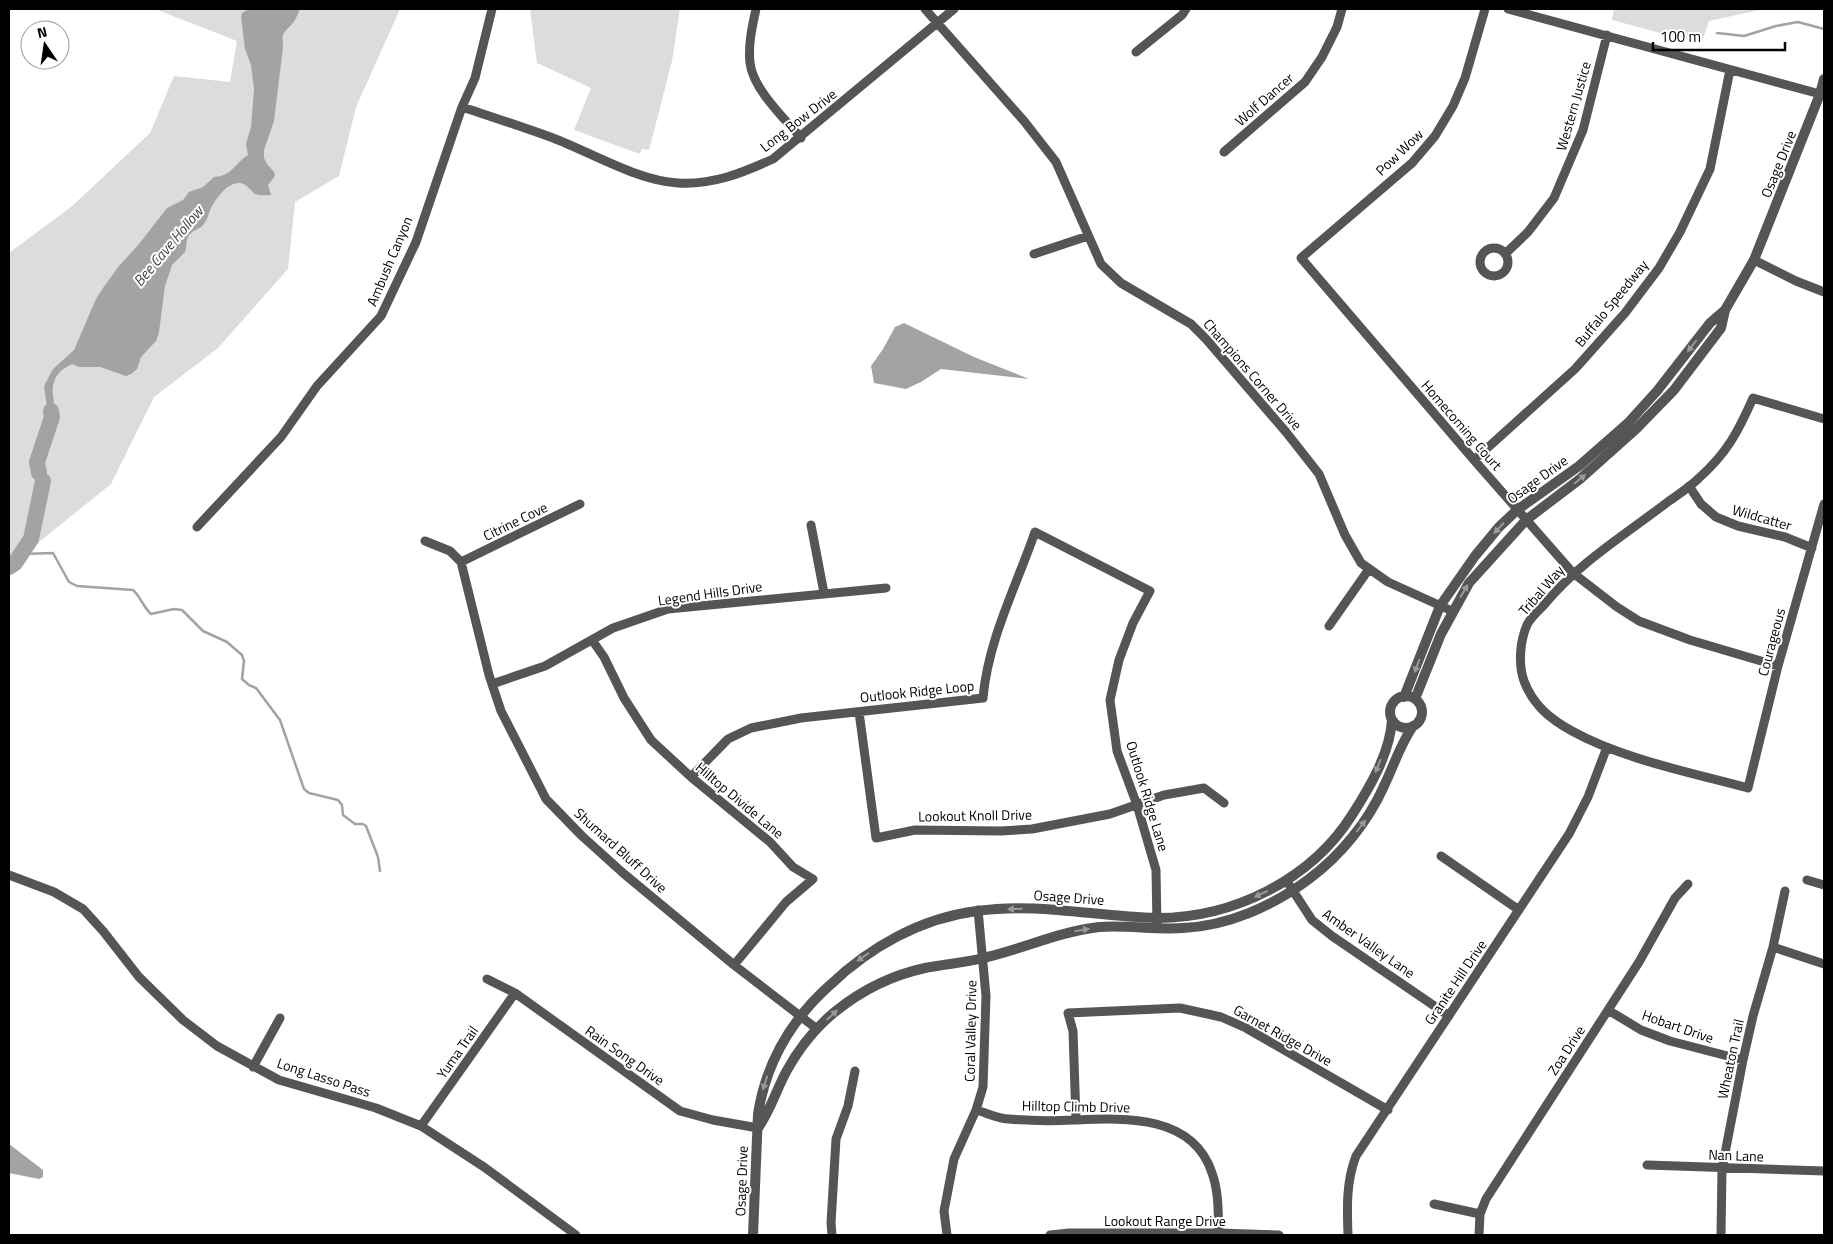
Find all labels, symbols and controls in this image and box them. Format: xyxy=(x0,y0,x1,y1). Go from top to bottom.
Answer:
north arrow xyxy=(20,20,70,70)
scale bar xyxy=(1653,20,1786,52)
text: N xyxy=(35,21,49,43)
text: 100 m xyxy=(1660,25,1701,48)
street label: Western Justice xyxy=(1550,59,1596,153)
street label: Wolf Dancer xyxy=(1230,67,1298,131)
street label: Long Bow Drive xyxy=(755,83,841,157)
street label: Pow Wow xyxy=(1370,124,1428,180)
street label: Osage Drive xyxy=(1755,127,1801,201)
water label: Bee Cave Hollow xyxy=(127,199,210,291)
street label: Ambush Canyon xyxy=(361,213,417,309)
street label: Buffalo Speedway xyxy=(1569,255,1653,351)
street label: Champions Corner Drive xyxy=(1199,314,1307,434)
one-way arrow xyxy=(1687,339,1698,352)
street label: Homecoming Court xyxy=(1417,375,1507,475)
street label: Osage Drive xyxy=(1502,450,1572,508)
one-way arrow xyxy=(1573,473,1586,484)
street label: Citrine Cove xyxy=(479,496,551,546)
street label: Wildcatter xyxy=(1730,499,1794,536)
one-way arrow xyxy=(1493,522,1505,534)
street label: Tribal Way xyxy=(1513,560,1569,620)
street label: Legend Hills Drive xyxy=(656,575,764,611)
one-way arrow xyxy=(1459,585,1468,598)
street label: Courageous xyxy=(1752,606,1790,678)
one-way arrow xyxy=(1413,659,1420,674)
street label: Outlook Ridge Loop xyxy=(859,675,975,707)
street label: Outlook Ridge Lane xyxy=(1121,738,1175,854)
street label: Hilltop Divide Lane xyxy=(691,757,789,843)
one-way arrow xyxy=(1374,759,1382,773)
street label: Shumard Bluff Drive xyxy=(570,802,672,898)
street label: Lookout Knoll Drive xyxy=(918,804,1032,826)
one-way arrow xyxy=(1355,820,1366,833)
street label: Osage Drive xyxy=(1033,884,1105,910)
one-way arrow xyxy=(1254,890,1268,898)
street label: Amber Valley Lane xyxy=(1318,903,1420,983)
one-way arrow xyxy=(1007,905,1023,913)
one-way arrow xyxy=(1074,925,1090,933)
street label: Granite Hill Drive xyxy=(1419,935,1491,1029)
one-way arrow xyxy=(856,952,870,962)
street label: Coral Valley Drive xyxy=(959,980,981,1082)
street label: Garnet Ridge Drive xyxy=(1230,999,1336,1071)
street label: Hobart Drive xyxy=(1639,1004,1717,1048)
one-way arrow xyxy=(825,1009,837,1021)
street label: Wheaton Trail xyxy=(1711,1017,1749,1101)
street label: Rain Song Drive xyxy=(581,1020,669,1090)
street label: Yuma Trail xyxy=(431,1021,483,1083)
street label: Zoa Drive xyxy=(1542,1021,1590,1079)
street label: Long Lasso Pass xyxy=(274,1052,374,1102)
one-way arrow xyxy=(761,1076,769,1091)
street label: Hilltop Climb Drive xyxy=(1022,1095,1130,1117)
street label: Nan Lane xyxy=(1708,1144,1764,1166)
street label: Osage Drive xyxy=(729,1145,753,1217)
street label: Lookout Range Drive xyxy=(1104,1210,1226,1231)

